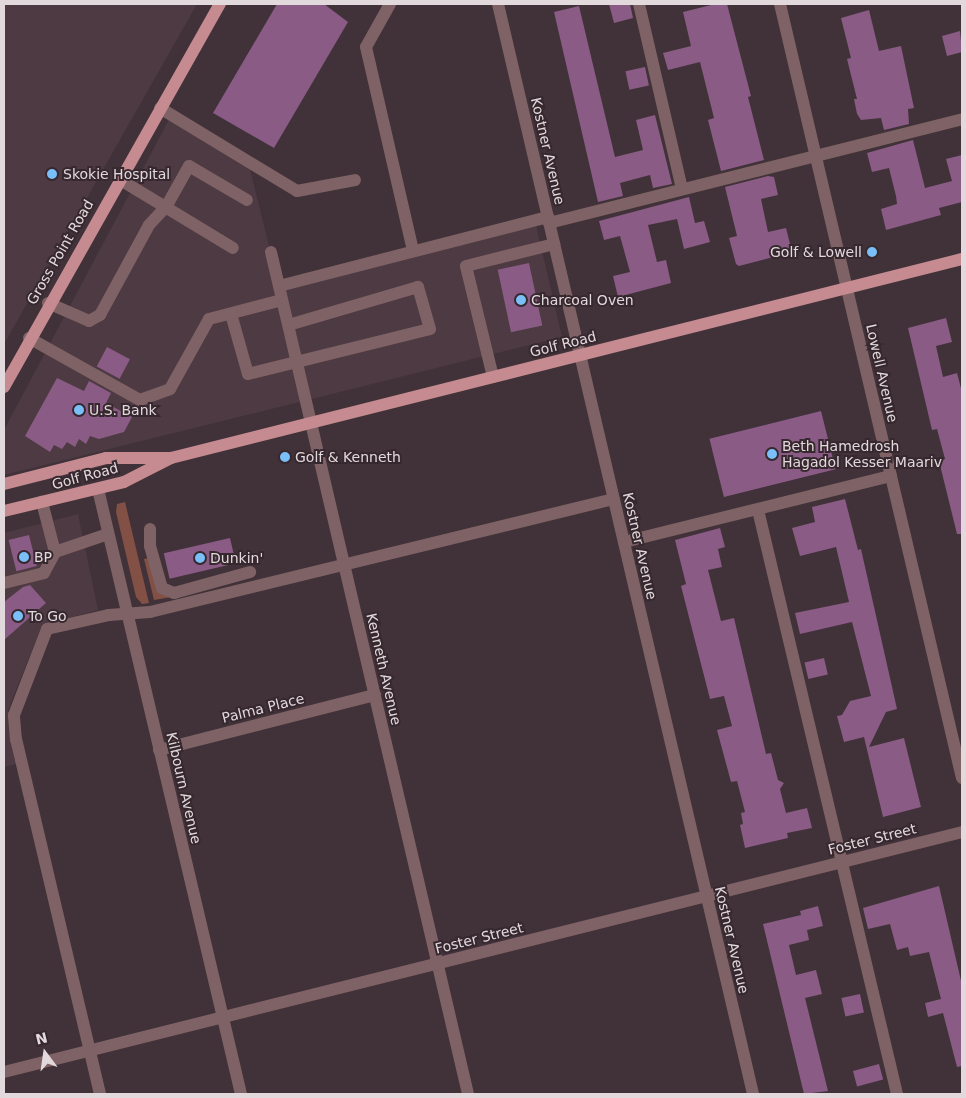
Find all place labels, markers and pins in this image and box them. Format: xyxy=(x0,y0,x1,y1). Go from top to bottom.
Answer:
place label: Skokie Hospital xyxy=(63,166,170,182)
marker: Skokie Hospital xyxy=(45,167,59,181)
place label: Golf & Lowell xyxy=(770,244,862,260)
marker: Golf & Lowell xyxy=(866,246,878,258)
place label: Charcoal Oven xyxy=(531,292,634,308)
marker: Charcoal Oven xyxy=(515,294,527,306)
place label: U.S. Bank xyxy=(89,402,157,418)
marker: U.S. Bank xyxy=(73,404,85,416)
place label: Beth Hamedrosh Hagadol Kesser Maariv xyxy=(782,438,942,471)
marker: Beth Hamedrosh Hagadol Kesser Maariv xyxy=(766,448,778,460)
place label: Golf & Kenneth xyxy=(295,449,401,465)
marker: Golf & Kenneth xyxy=(279,451,291,463)
place label: BP xyxy=(34,549,52,565)
place label: Dunkin' xyxy=(210,550,263,566)
marker: BP xyxy=(18,551,30,563)
marker: Dunkin' xyxy=(194,552,206,564)
place label: To Go xyxy=(28,608,67,624)
marker: To Go xyxy=(12,610,24,622)

